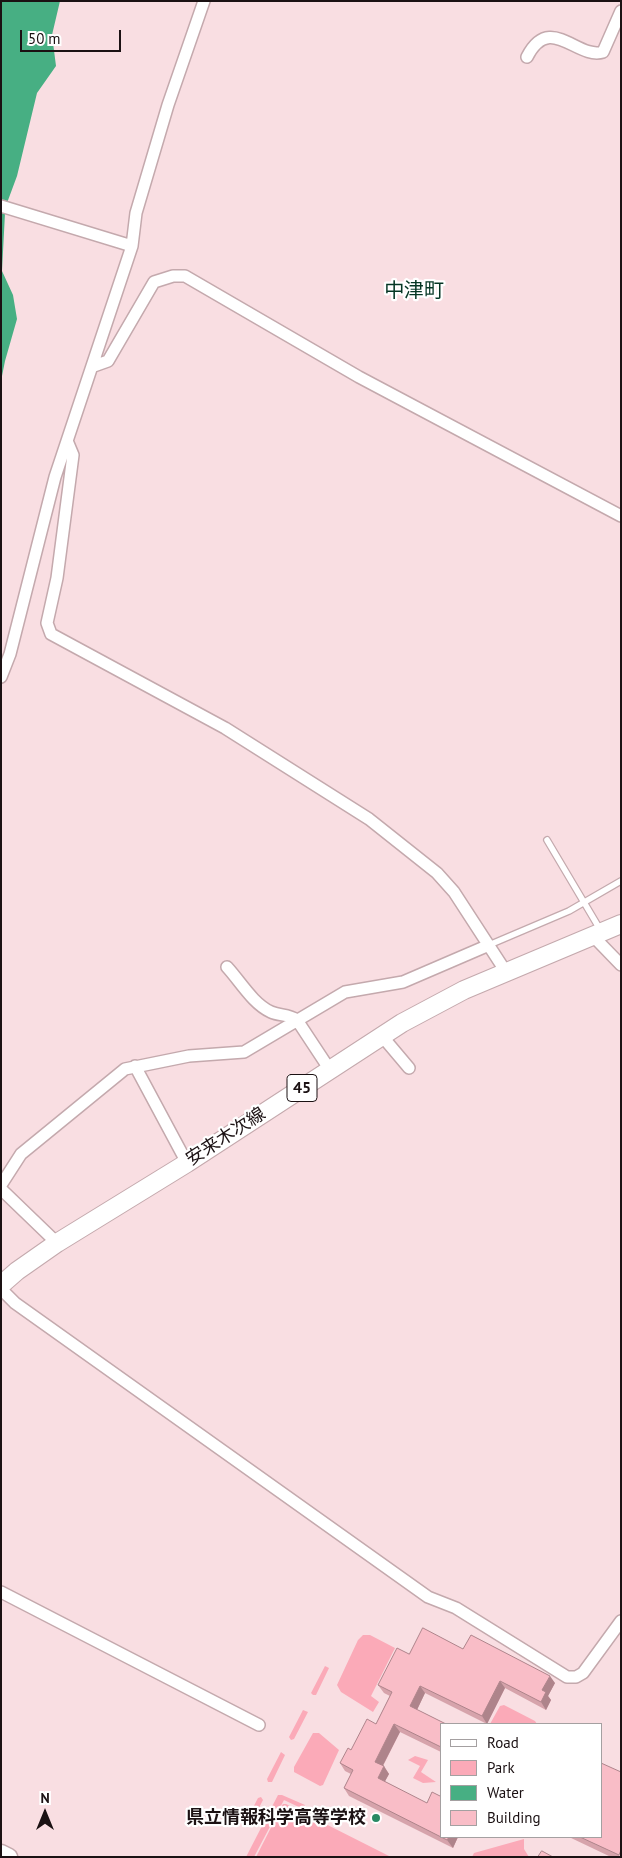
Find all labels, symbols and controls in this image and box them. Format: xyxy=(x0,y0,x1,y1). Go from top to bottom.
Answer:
scale bar xyxy=(22,20,124,52)
text: 50 m xyxy=(28,29,61,48)
district label: 中津町 xyxy=(384,279,444,303)
road number: 45 xyxy=(287,1074,317,1102)
street label: 安来木次線 xyxy=(182,1103,270,1171)
legend xyxy=(440,1723,602,1838)
text: Road xyxy=(487,1733,519,1752)
text: Park xyxy=(487,1758,515,1777)
text: Water xyxy=(487,1783,524,1802)
north arrow xyxy=(20,1788,70,1838)
text: N xyxy=(40,1789,50,1807)
place label: 県立情報科学高等学校 xyxy=(186,1807,366,1829)
text: Building xyxy=(487,1808,541,1827)
marker: 県立情報科学高等学校 xyxy=(370,1812,382,1824)

